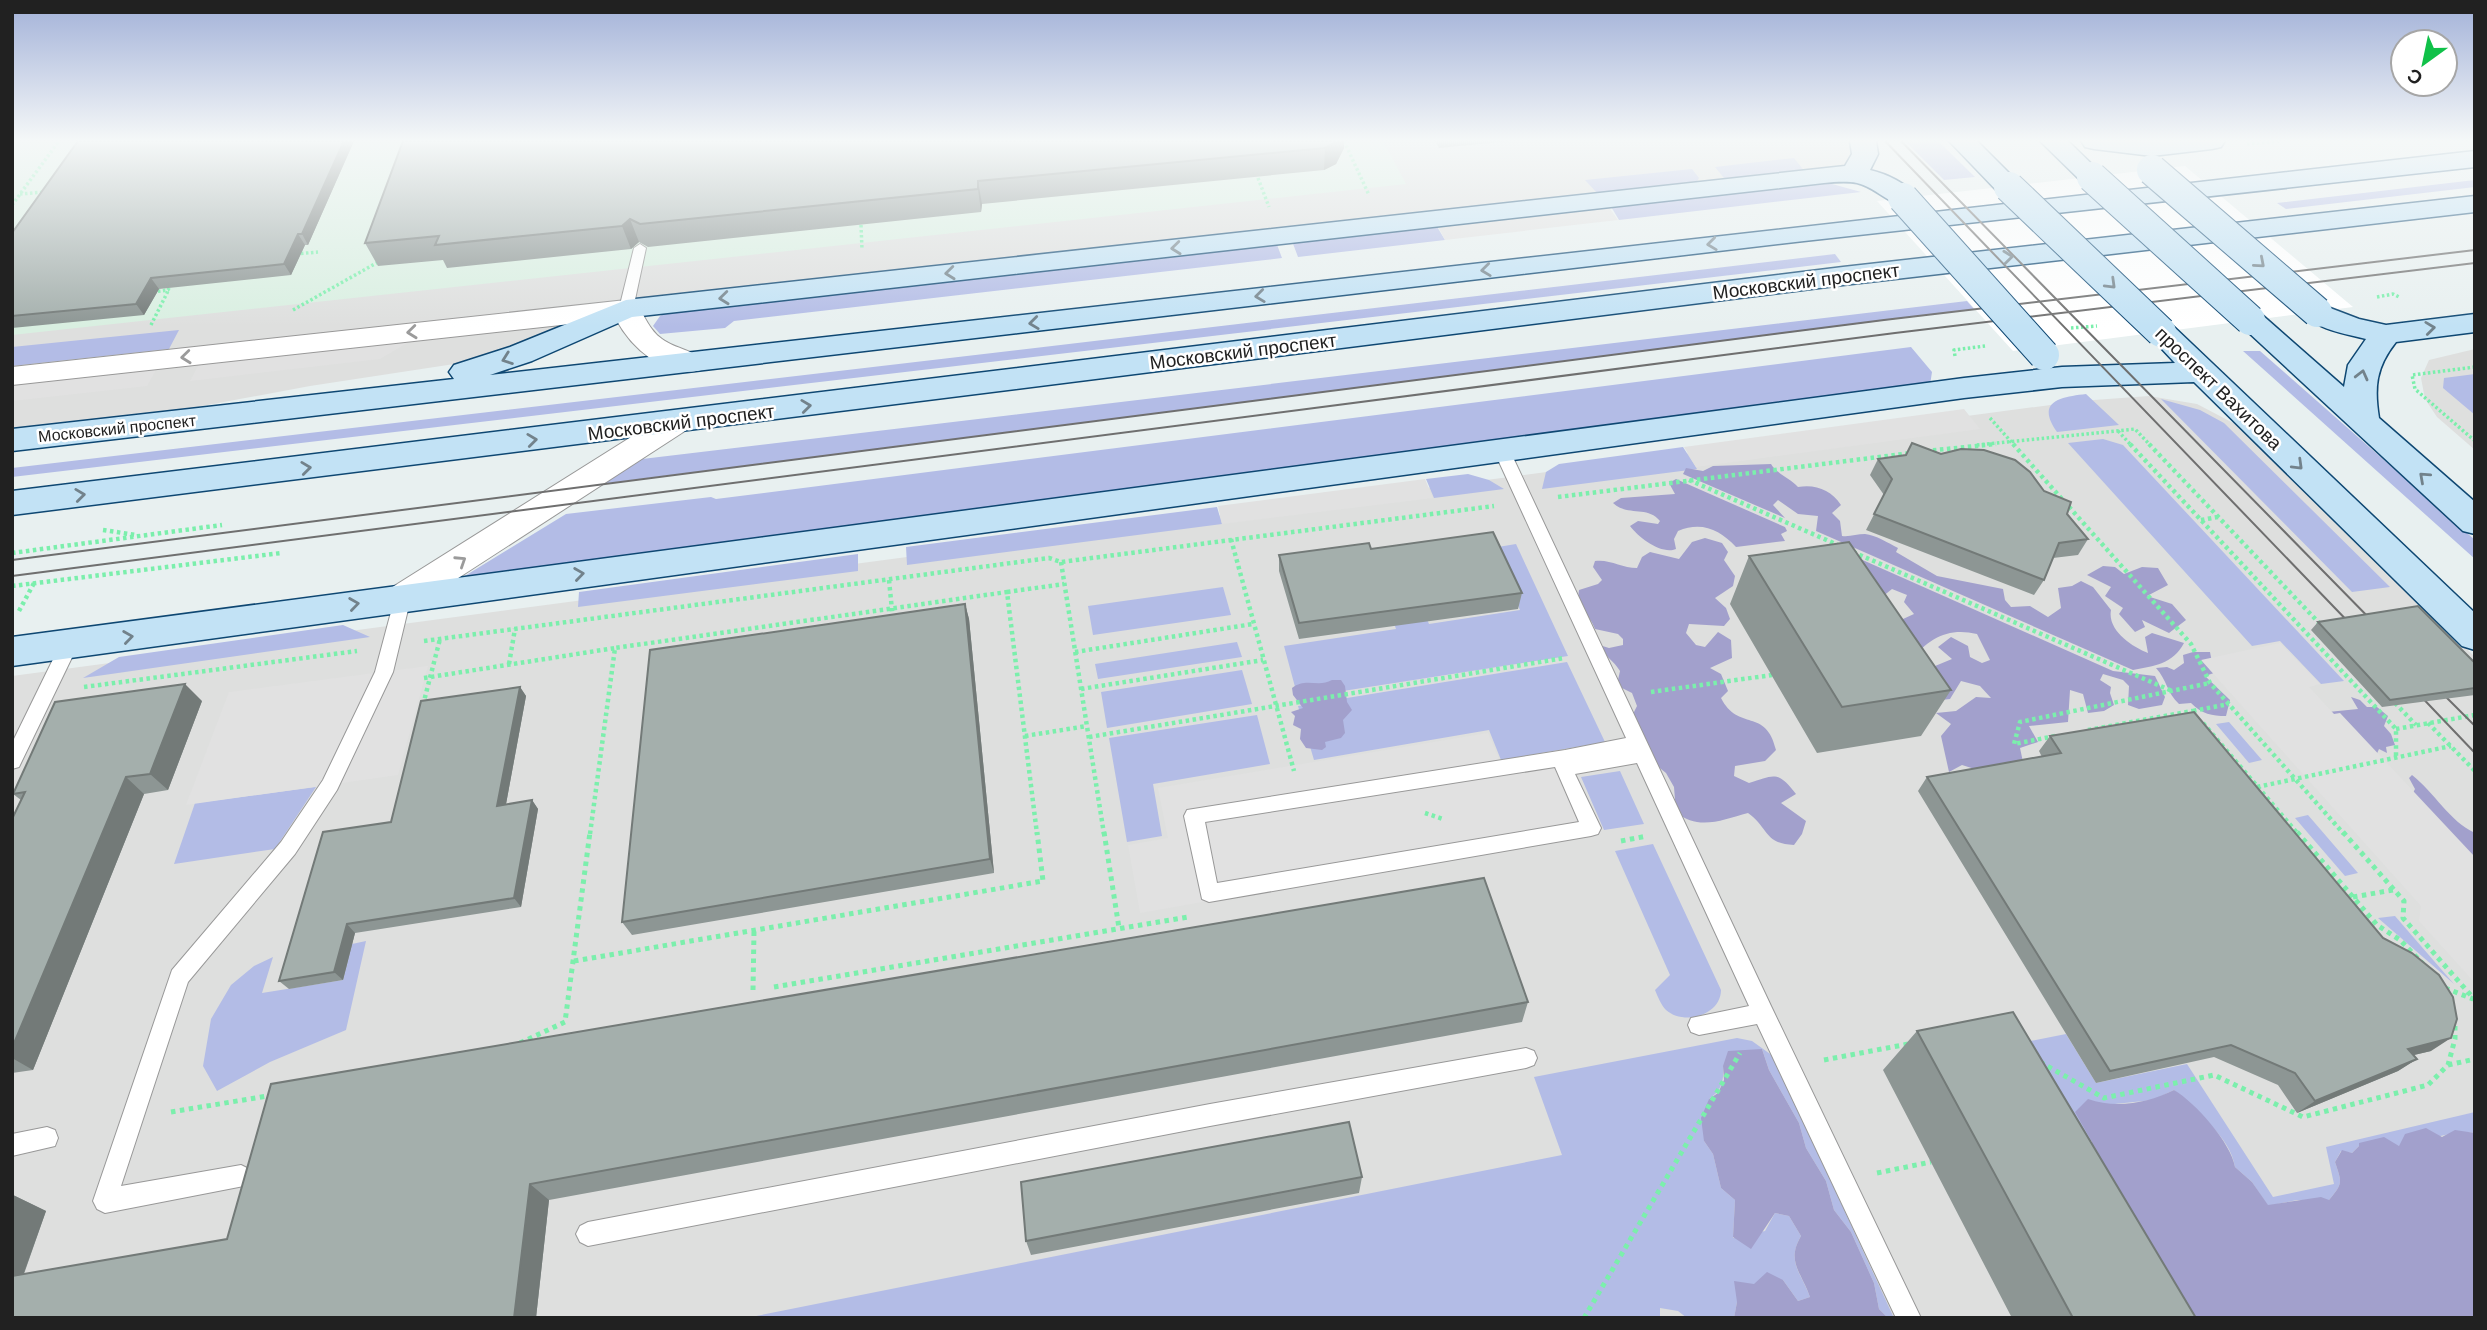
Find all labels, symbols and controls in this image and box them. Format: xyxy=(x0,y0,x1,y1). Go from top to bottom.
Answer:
north arrow xyxy=(2389,28,2459,98)
text: С xyxy=(2402,62,2428,91)
one-way arrow xyxy=(1707,236,1718,251)
one-way arrow xyxy=(1171,241,1182,256)
one-way arrow xyxy=(2002,250,2014,265)
one-way arrow xyxy=(2252,255,2265,267)
street label: Московский проспект xyxy=(1711,258,1901,305)
one-way arrow xyxy=(1481,262,1492,277)
one-way arrow xyxy=(944,266,956,281)
one-way arrow xyxy=(2103,276,2116,289)
one-way arrow xyxy=(1255,289,1266,304)
one-way arrow xyxy=(718,291,730,306)
one-way arrow xyxy=(1029,315,1040,330)
street label: проспект Вахитова xyxy=(2150,321,2288,456)
one-way arrow xyxy=(2424,321,2436,336)
one-way arrow xyxy=(406,325,418,340)
street label: Московский проспект xyxy=(1148,328,1338,375)
one-way arrow xyxy=(180,349,191,364)
one-way arrow xyxy=(502,351,514,365)
one-way arrow xyxy=(2353,369,2368,381)
street label: Московский проспект xyxy=(586,399,776,446)
one-way arrow xyxy=(800,399,812,414)
street label: Московский проспект xyxy=(37,410,198,447)
one-way arrow xyxy=(526,433,538,448)
one-way arrow xyxy=(2290,457,2302,469)
one-way arrow xyxy=(300,461,312,476)
one-way arrow xyxy=(2419,473,2432,485)
one-way arrow xyxy=(74,488,86,503)
one-way arrow xyxy=(453,556,466,569)
one-way arrow xyxy=(573,567,585,582)
one-way arrow xyxy=(348,597,360,612)
one-way arrow xyxy=(123,629,134,644)

